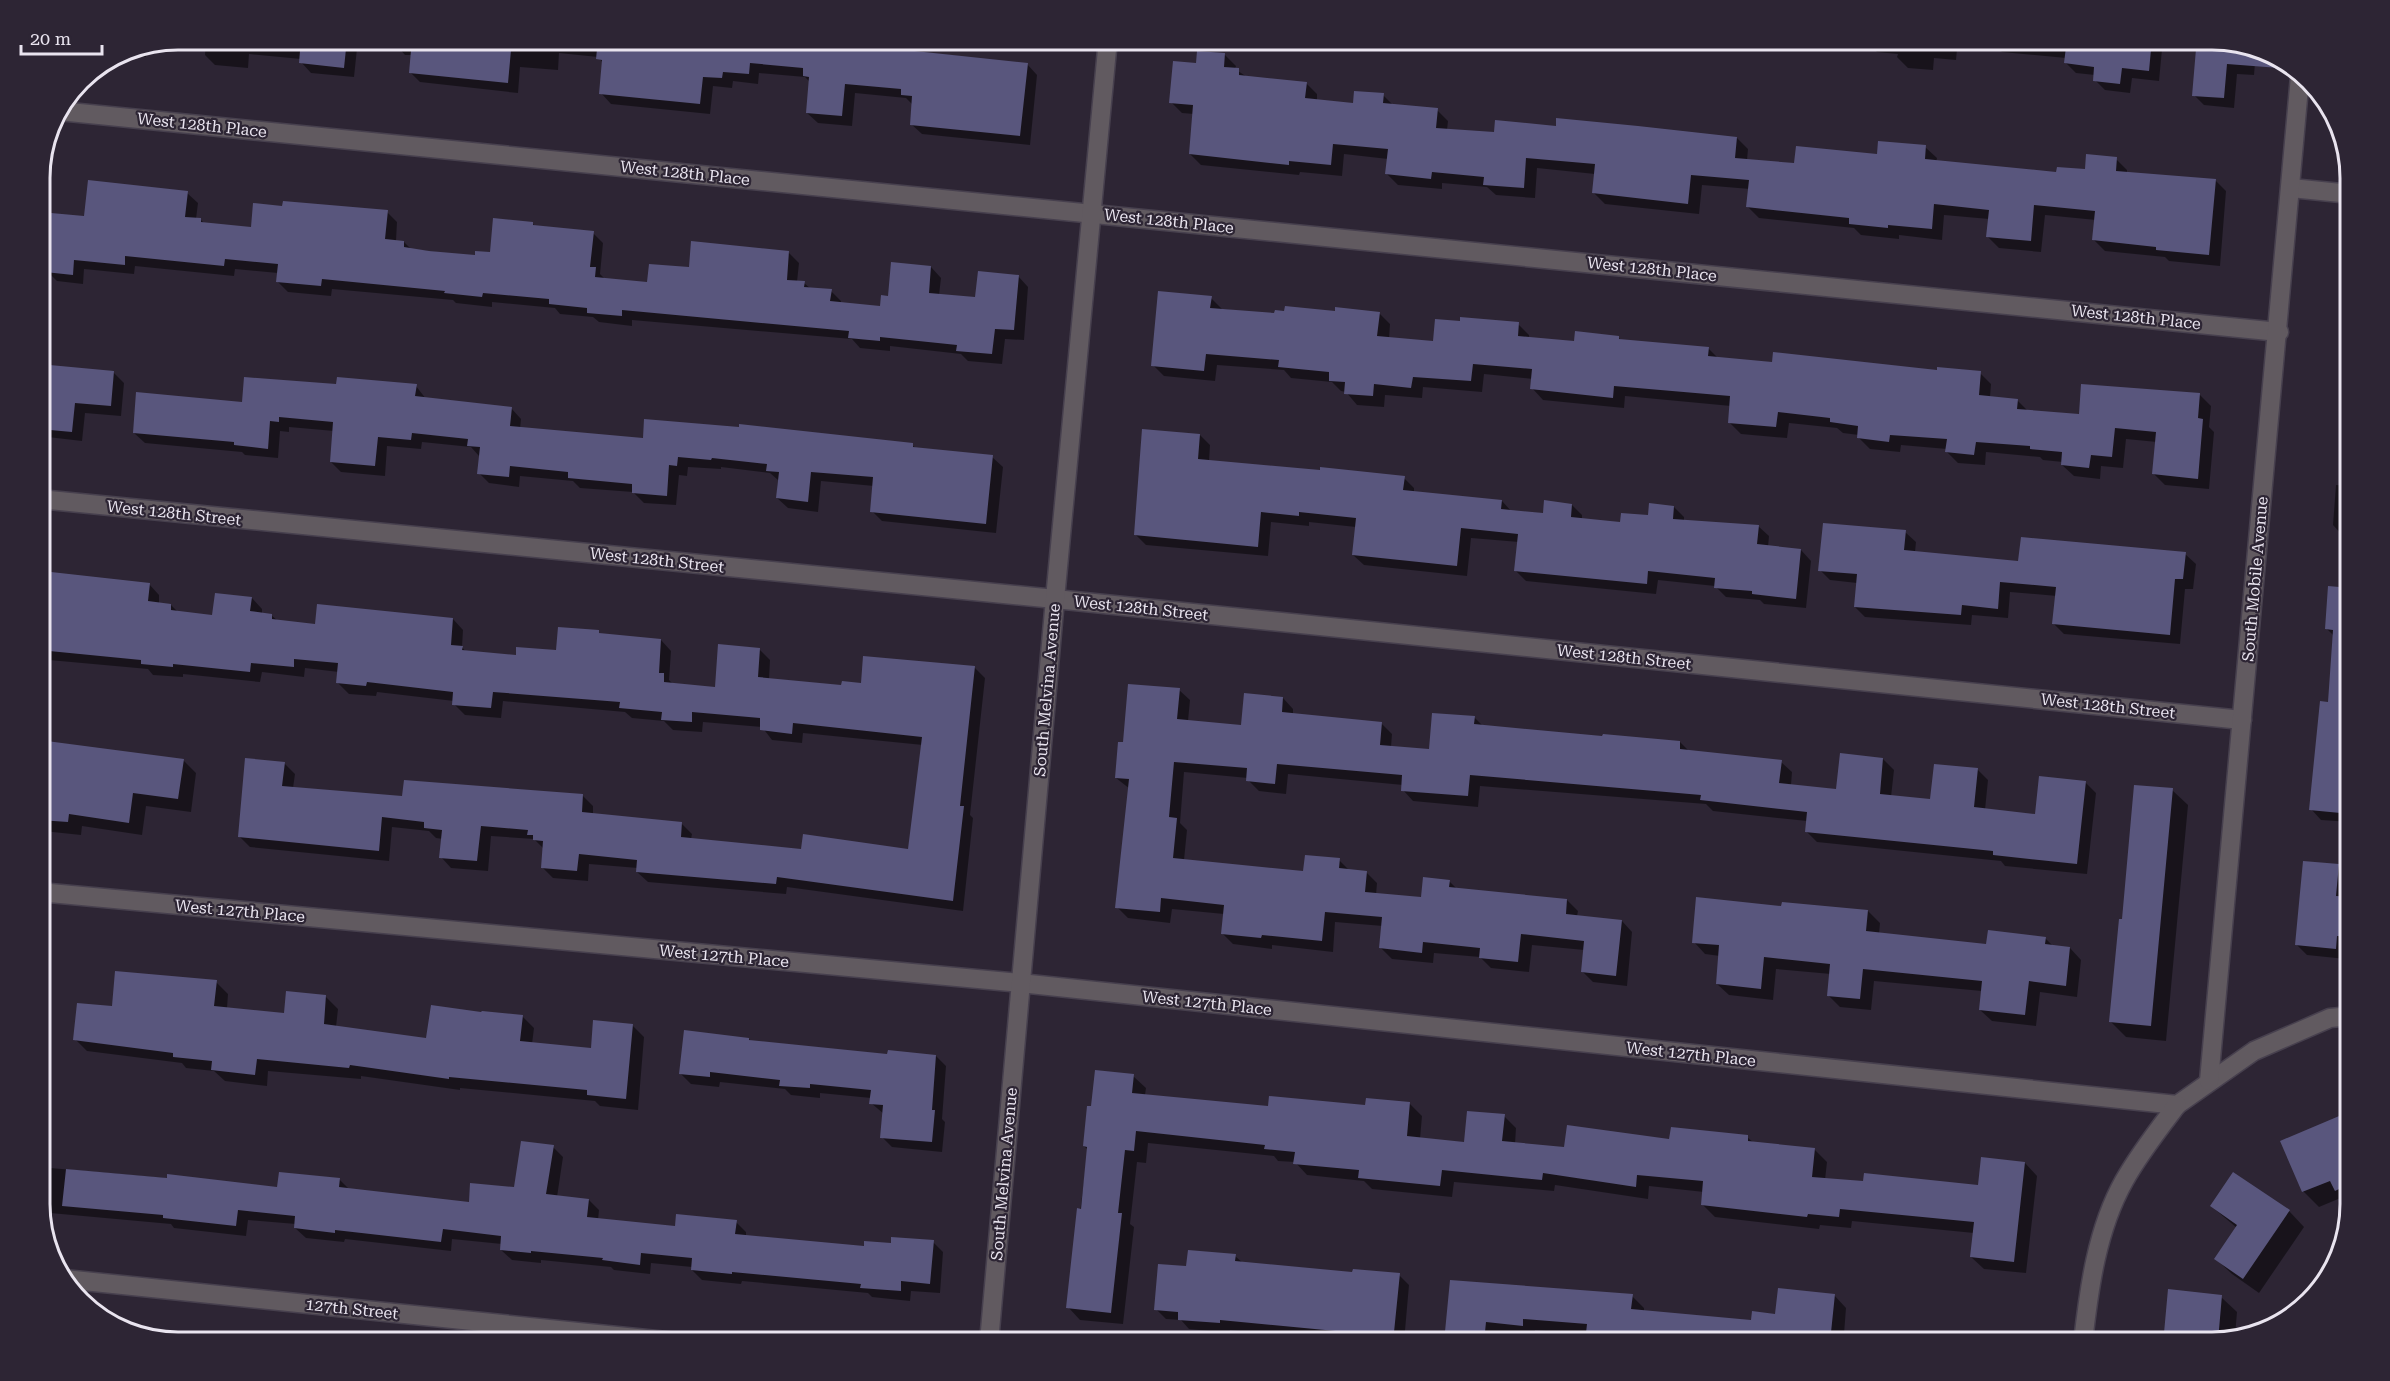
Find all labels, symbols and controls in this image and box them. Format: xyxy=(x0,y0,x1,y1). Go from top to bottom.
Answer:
scale bar xyxy=(21,18,102,56)
text: 20 m xyxy=(30,28,71,49)
street label: West 128th Place xyxy=(136,109,268,141)
street label: West 128th Place xyxy=(619,157,751,189)
street label: West 128th Place xyxy=(1103,205,1235,237)
street label: West 128th Place xyxy=(1586,253,1718,285)
street label: West 128th Place xyxy=(2070,301,2202,333)
street label: South Mobile Avenue xyxy=(2238,495,2272,662)
street label: West 128th Street xyxy=(106,496,242,530)
street label: West 128th Street xyxy=(589,543,725,577)
street label: West 128th Street xyxy=(1073,591,1209,625)
street label: South Melvina Avenue xyxy=(1030,602,1064,777)
street label: West 128th Street xyxy=(1556,640,1692,674)
street label: West 128th Street xyxy=(2040,689,2176,723)
street label: West 127th Place xyxy=(174,896,306,926)
street label: West 127th Place xyxy=(658,941,790,971)
street label: West 127th Place xyxy=(1141,987,1273,1019)
street label: West 127th Place xyxy=(1625,1038,1757,1070)
street label: South Melvina Avenue xyxy=(987,1086,1021,1261)
street label: 127th Street xyxy=(305,1295,399,1323)

